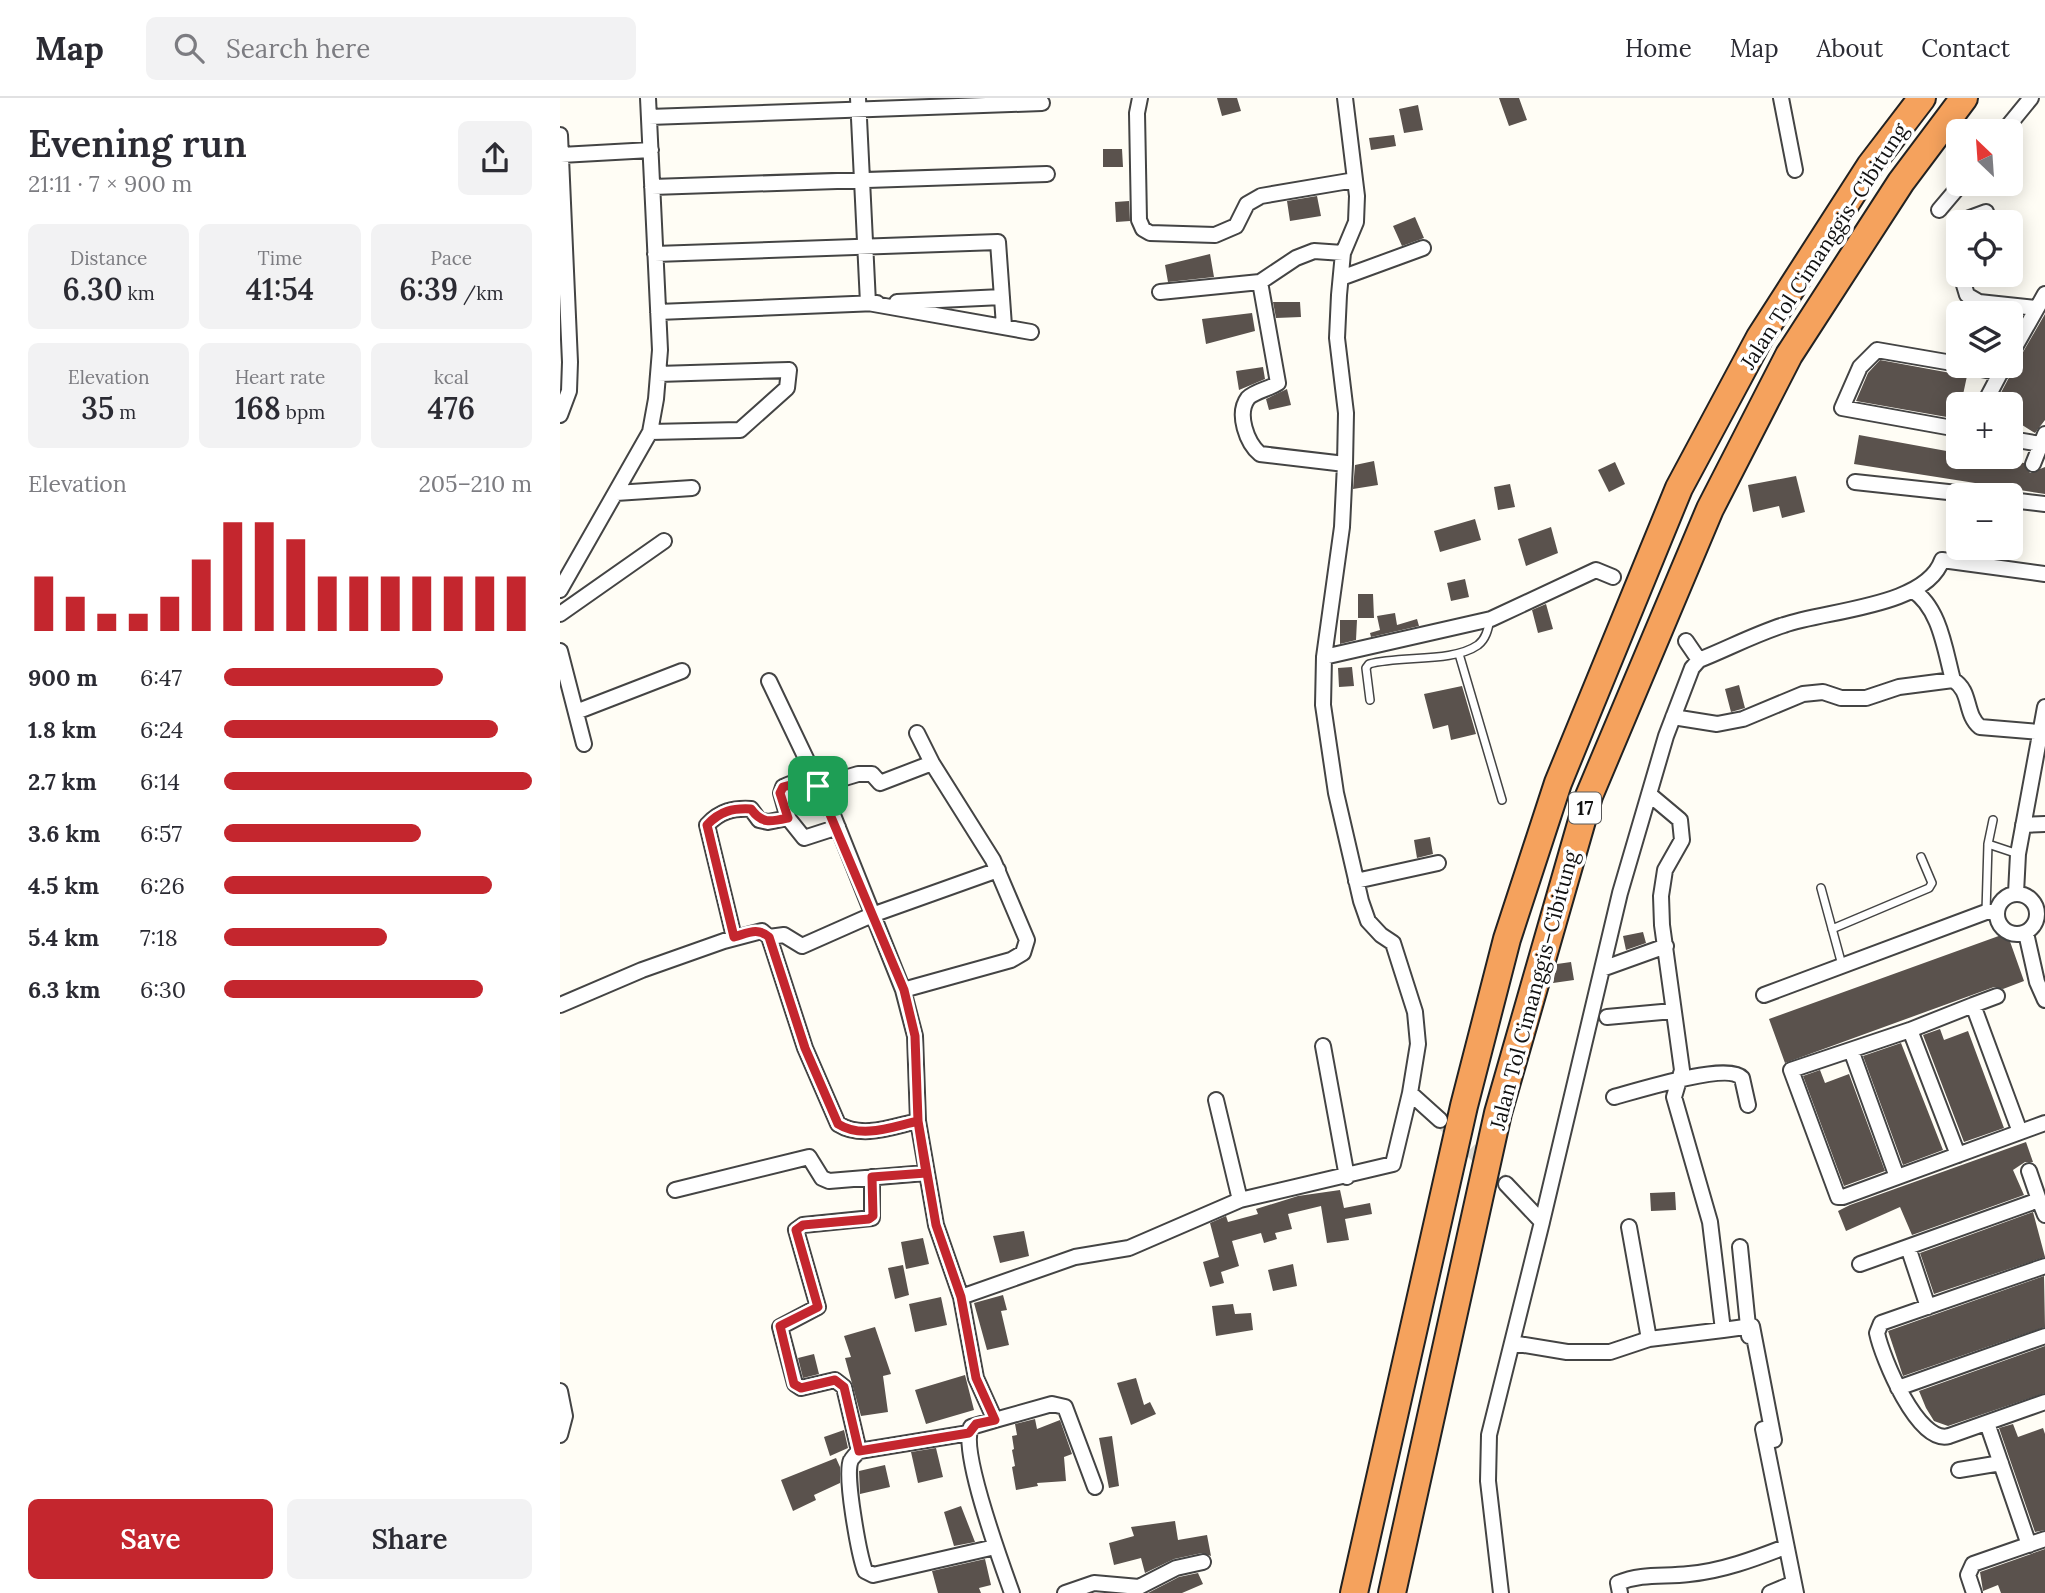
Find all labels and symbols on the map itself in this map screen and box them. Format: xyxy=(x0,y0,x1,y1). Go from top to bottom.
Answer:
street label: Jalan Tol Cimanggis–Cibitung xyxy=(1734,118,1914,375)
north arrow xyxy=(1946,119,2023,196)
pin xyxy=(788,756,848,816)
road number: 17 xyxy=(1569,792,1601,824)
street label: Jalan Tol Cimanggis–Cibitung xyxy=(1483,847,1584,1133)

